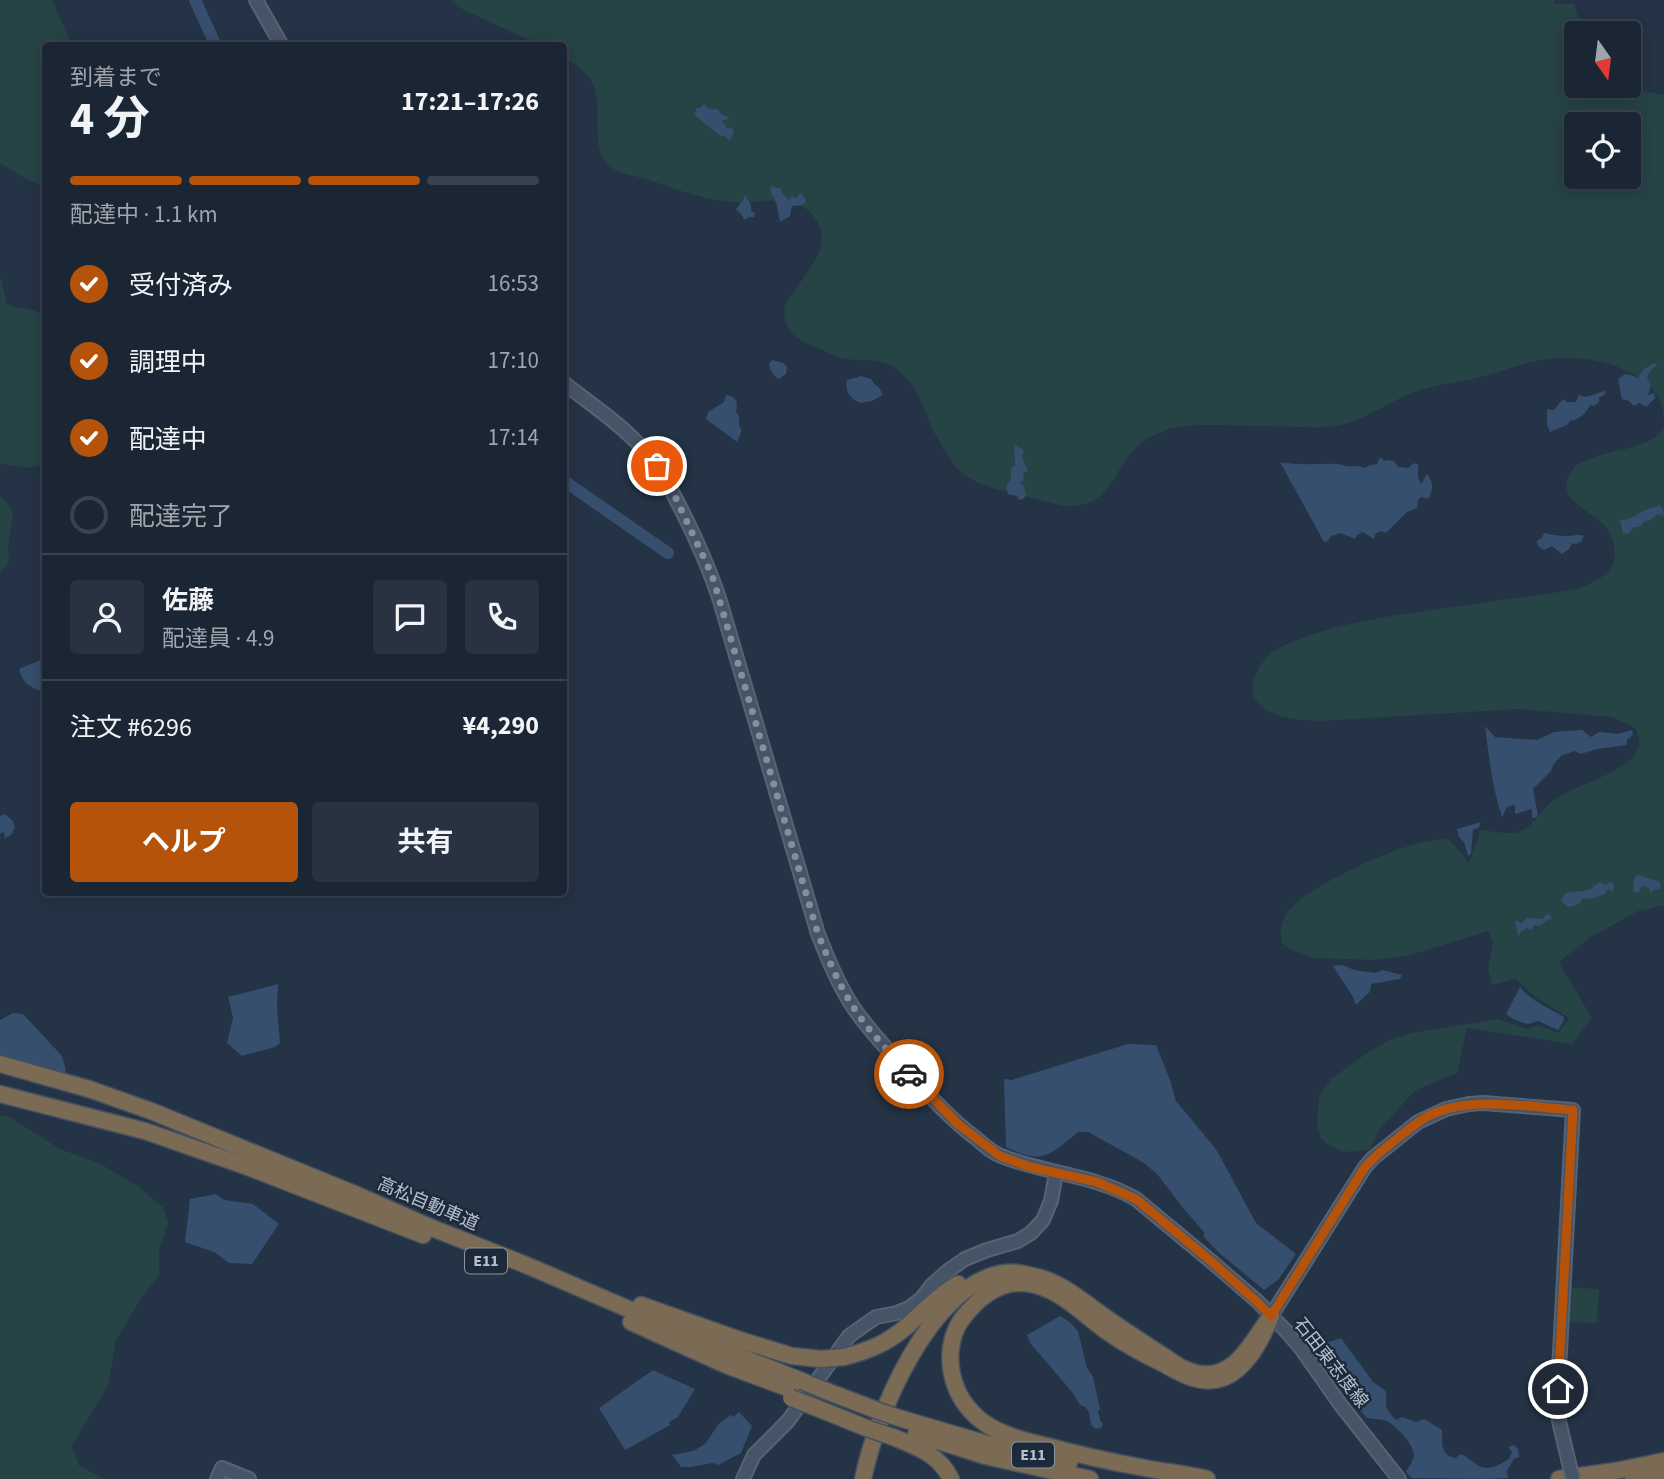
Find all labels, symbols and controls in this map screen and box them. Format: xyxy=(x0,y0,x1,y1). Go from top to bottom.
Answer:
north arrow xyxy=(1564,21,1642,98)
map controls xyxy=(1564,21,1641,189)
text: 到着まで xyxy=(70,61,162,94)
text: 17:21–17:26 xyxy=(401,83,539,120)
text: 4 分 xyxy=(70,87,150,152)
button: locate xyxy=(1564,112,1641,189)
text: 配達中 · 1.1 km xyxy=(70,198,218,231)
icon: check xyxy=(70,265,108,303)
text: 受付済み xyxy=(129,267,233,304)
text: 16:53 xyxy=(488,267,539,300)
icon: check xyxy=(70,342,108,380)
text: 調理中 xyxy=(129,344,207,381)
text: 17:10 xyxy=(488,344,539,377)
icon: check xyxy=(70,419,108,457)
text: 配達中 xyxy=(129,421,207,458)
text: 17:14 xyxy=(488,421,539,454)
pin xyxy=(627,436,687,496)
icon: bag xyxy=(638,447,676,485)
text: 配達完了 xyxy=(129,498,233,535)
button: person xyxy=(70,580,144,654)
button: chat xyxy=(373,580,447,654)
button: phone xyxy=(465,580,539,654)
text: 佐藤 xyxy=(162,582,214,619)
text: 配達員 · 4.9 xyxy=(162,622,275,655)
text: ¥4,290 xyxy=(463,707,539,744)
text: 注文 #6296 xyxy=(70,709,192,746)
button: ヘルプ xyxy=(70,802,298,882)
button: 共有 xyxy=(312,802,539,882)
courier xyxy=(874,1039,944,1109)
icon: car xyxy=(890,1055,928,1093)
street label: 高松自動車道 xyxy=(373,1171,483,1237)
road number: E11 xyxy=(465,1248,507,1274)
street label: 石田東志度線 xyxy=(1288,1313,1374,1413)
pin xyxy=(1528,1359,1588,1419)
icon: home xyxy=(1539,1370,1577,1408)
road number: E11 xyxy=(1012,1442,1054,1468)

